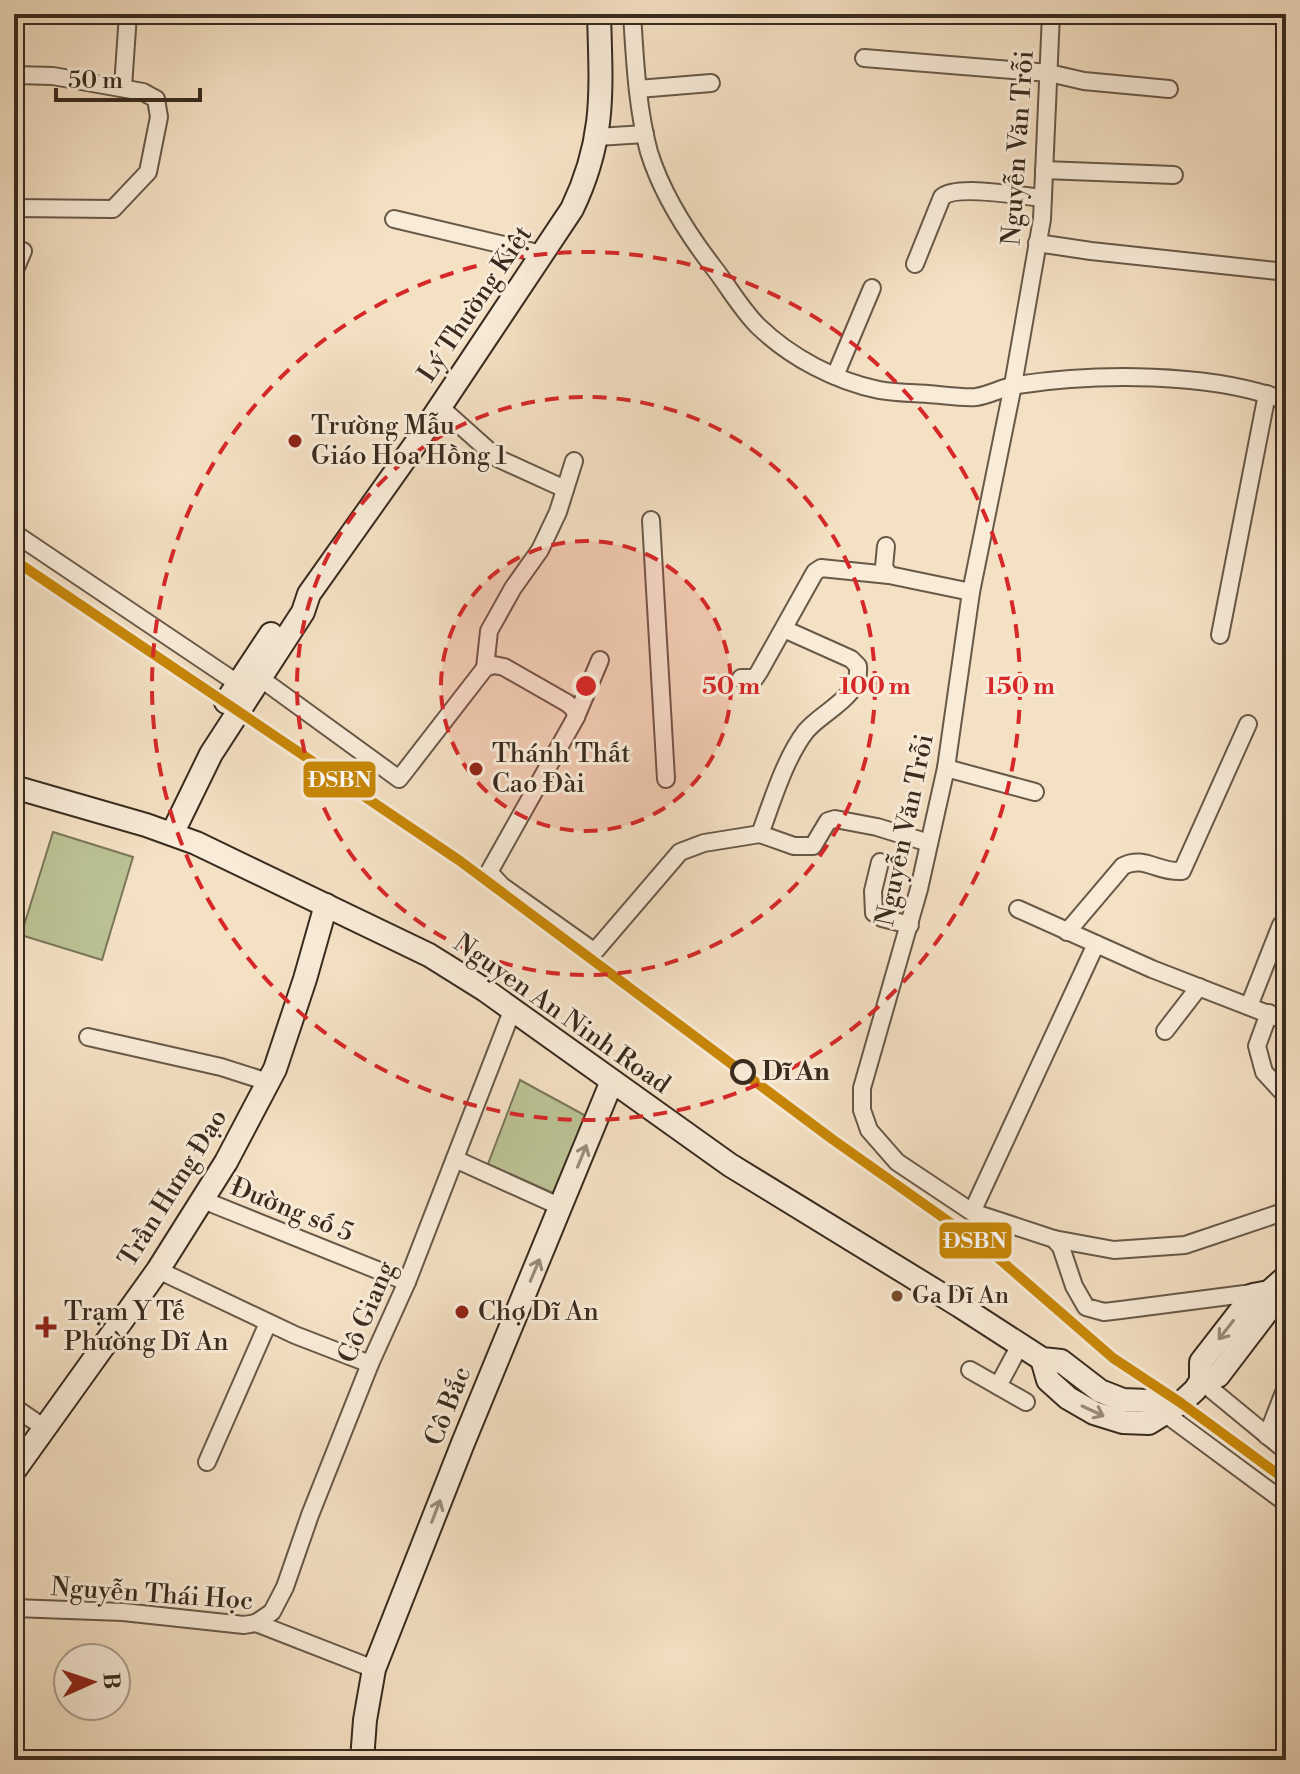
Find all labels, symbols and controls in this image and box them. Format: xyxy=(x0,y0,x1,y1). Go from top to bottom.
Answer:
street label: Nguyễn Văn Trỗi xyxy=(995,49,1041,247)
scale bar xyxy=(56,52,200,102)
text: 50 m xyxy=(68,66,123,96)
street label: Lý Thường Kiệt xyxy=(411,220,539,388)
place label: Trường Mẫu Giáo Hoa Hồng 1 xyxy=(311,410,507,472)
marker: Trường Mẫu Giáo Hoa Hồng 1 xyxy=(286,432,304,450)
centre of rings xyxy=(572,672,600,700)
text: 50 m xyxy=(702,672,760,702)
text: 100 m xyxy=(839,672,911,702)
text: 150 m xyxy=(985,672,1055,702)
street label: Nguyễn Văn Trỗi xyxy=(869,731,941,929)
place label: Thánh Thất Cao Đài xyxy=(492,738,630,800)
line badge: ĐSBN xyxy=(302,760,377,799)
marker: Thánh Thất Cao Đài xyxy=(467,760,485,778)
text: ĐSBN xyxy=(307,767,373,794)
street label: Nguyen An Ninh Road xyxy=(448,927,677,1101)
place label: Dĩ An xyxy=(762,1056,830,1088)
marker: Dĩ An xyxy=(731,1060,755,1084)
street label: Trần Hưng Đạo xyxy=(112,1103,234,1273)
one-way arrow xyxy=(576,1144,590,1169)
street label: Đường số 5 xyxy=(226,1171,358,1249)
line badge: ĐSBN xyxy=(938,1221,1013,1260)
text: ĐSBN xyxy=(942,1228,1008,1255)
street label: Cô Giang xyxy=(331,1256,403,1368)
one-way arrow xyxy=(529,1258,543,1283)
place label: Ga Dĩ An xyxy=(912,1281,1009,1311)
marker: Ga Dĩ An xyxy=(889,1288,905,1304)
place label: Trạm Y Tế Phường Dĩ An xyxy=(64,1296,229,1358)
place label: Chợ Dĩ An xyxy=(478,1296,599,1328)
marker: Chợ Dĩ An xyxy=(453,1303,471,1321)
marker: Trạm Y Tế Phường Dĩ An xyxy=(35,1316,57,1338)
one-way arrow xyxy=(1218,1319,1235,1340)
street label: Cô Bắc xyxy=(418,1362,478,1450)
one-way arrow xyxy=(1080,1404,1104,1419)
one-way arrow xyxy=(430,1499,444,1524)
street label: Nguyễn Thái Học xyxy=(50,1571,254,1617)
north arrow xyxy=(52,1642,132,1722)
text: B xyxy=(97,1672,124,1690)

